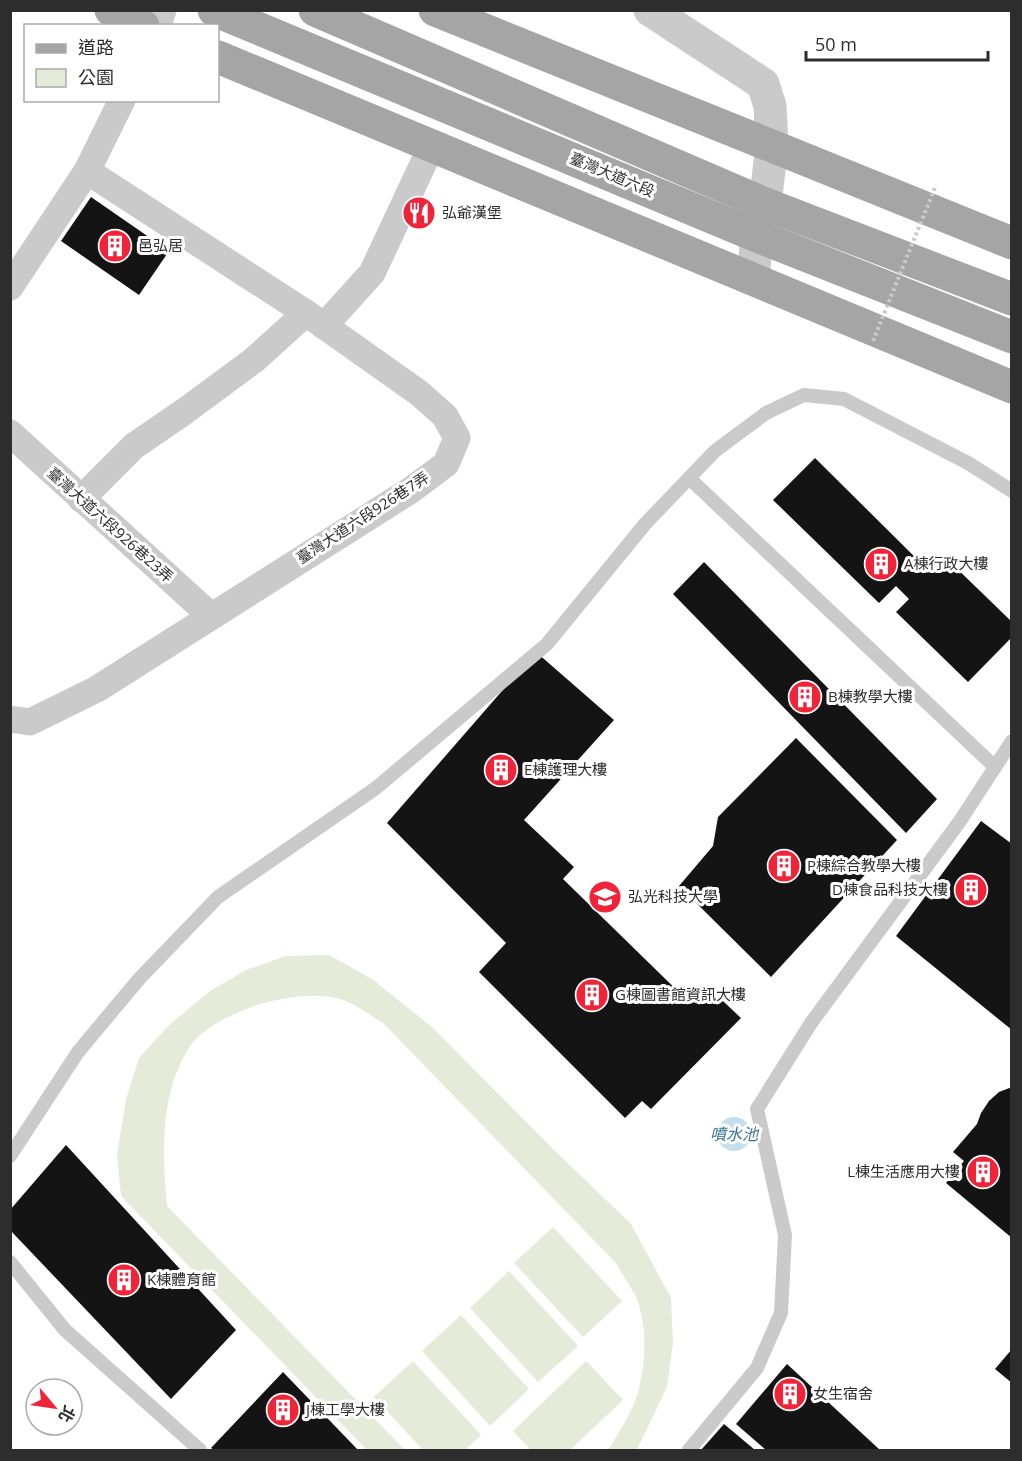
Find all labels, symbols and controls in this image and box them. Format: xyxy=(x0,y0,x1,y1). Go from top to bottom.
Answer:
legend xyxy=(24,24,219,102)
scale bar xyxy=(806,24,988,62)
text: 50 m xyxy=(815,32,857,56)
text: 道路 xyxy=(78,35,114,59)
text: 公園 xyxy=(78,65,114,89)
street label: 臺灣大道六段 xyxy=(567,147,658,201)
restaurant icon: 弘爺漢堡 xyxy=(401,195,437,231)
place label: 弘爺漢堡 xyxy=(442,202,502,222)
building icon: 邑弘居 xyxy=(97,228,133,264)
place label: 邑弘居 xyxy=(138,235,183,255)
street label: 臺灣大道六段926巷23弄 xyxy=(43,462,178,586)
street label: 臺灣大道六段926巷7弄 xyxy=(292,467,433,568)
building icon: A棟行政大樓 xyxy=(863,546,899,582)
place label: A棟行政大樓 xyxy=(904,553,989,573)
building icon: B棟教學大樓 xyxy=(787,679,823,715)
place label: B棟教學大樓 xyxy=(828,686,913,706)
building icon: E棟護理大樓 xyxy=(483,752,519,788)
place label: E棟護理大樓 xyxy=(524,759,607,779)
building icon: P棟綜合教學大樓 xyxy=(766,848,802,884)
place label: P棟綜合教學大樓 xyxy=(807,855,921,875)
building icon: D棟食品科技大樓 xyxy=(953,872,989,908)
school or university icon: 弘光科技大學 xyxy=(587,879,623,915)
place label: D棟食品科技大樓 xyxy=(832,879,948,899)
place label: 弘光科技大學 xyxy=(628,886,718,906)
building icon: G棟圖書館資訊大樓 xyxy=(574,977,610,1013)
place label: G棟圖書館資訊大樓 xyxy=(615,984,746,1004)
water label: 噴水池 xyxy=(710,1123,760,1145)
building icon: L棟生活應用大樓 xyxy=(965,1154,1001,1190)
place label: L棟生活應用大樓 xyxy=(847,1161,960,1181)
building icon: K棟體育館 xyxy=(106,1262,142,1298)
place label: K棟體育館 xyxy=(147,1269,216,1289)
building icon: 女生宿舍 xyxy=(772,1376,808,1412)
north arrow xyxy=(24,1377,84,1437)
place label: 女生宿舍 xyxy=(813,1383,873,1403)
building icon: J棟工學大樓 xyxy=(265,1392,301,1428)
place label: J棟工學大樓 xyxy=(304,1399,385,1419)
text: 北 xyxy=(54,1402,81,1427)

